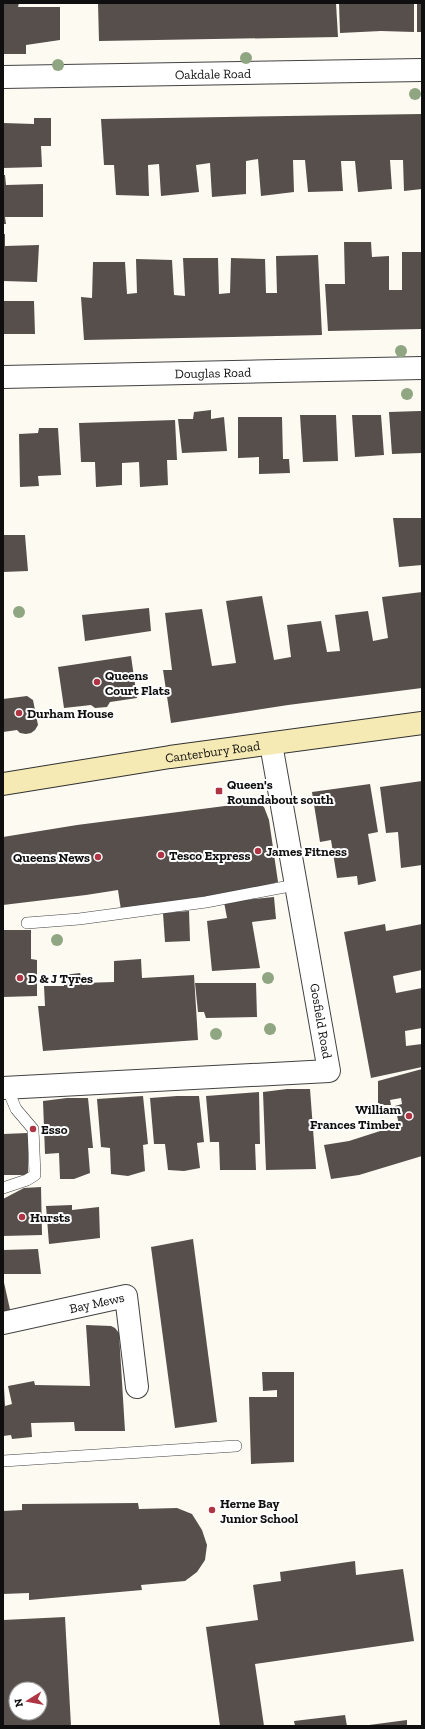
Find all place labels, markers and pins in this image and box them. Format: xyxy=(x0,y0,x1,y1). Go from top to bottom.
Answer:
place label: Queens Court Flats xyxy=(105,668,170,698)
marker: Queens Court Flats xyxy=(92,677,102,687)
place label: Durham House xyxy=(27,706,114,721)
marker: Durham House xyxy=(14,708,24,718)
place label: Queen's Roundabout south xyxy=(227,777,334,807)
marker: Queen's Roundabout south xyxy=(214,786,224,796)
place label: James Fitness xyxy=(266,844,347,859)
marker: James Fitness xyxy=(253,846,263,856)
place label: Tesco Express xyxy=(169,848,251,863)
place label: Queens News xyxy=(13,850,90,865)
marker: Tesco Express xyxy=(156,850,166,860)
marker: Queens News xyxy=(93,852,103,862)
place label: D & J Tyres xyxy=(28,971,93,986)
marker: D & J Tyres xyxy=(15,973,25,983)
place label: William Frances Timber xyxy=(310,1102,402,1132)
marker: William Frances Timber xyxy=(404,1111,414,1121)
place label: Esso xyxy=(41,1122,68,1137)
marker: Esso xyxy=(28,1124,38,1134)
place label: Hursts xyxy=(30,1210,70,1225)
marker: Hursts xyxy=(17,1212,27,1222)
place label: Herne Bay Junior School xyxy=(220,1496,299,1526)
marker: Herne Bay Junior School xyxy=(207,1505,217,1515)

